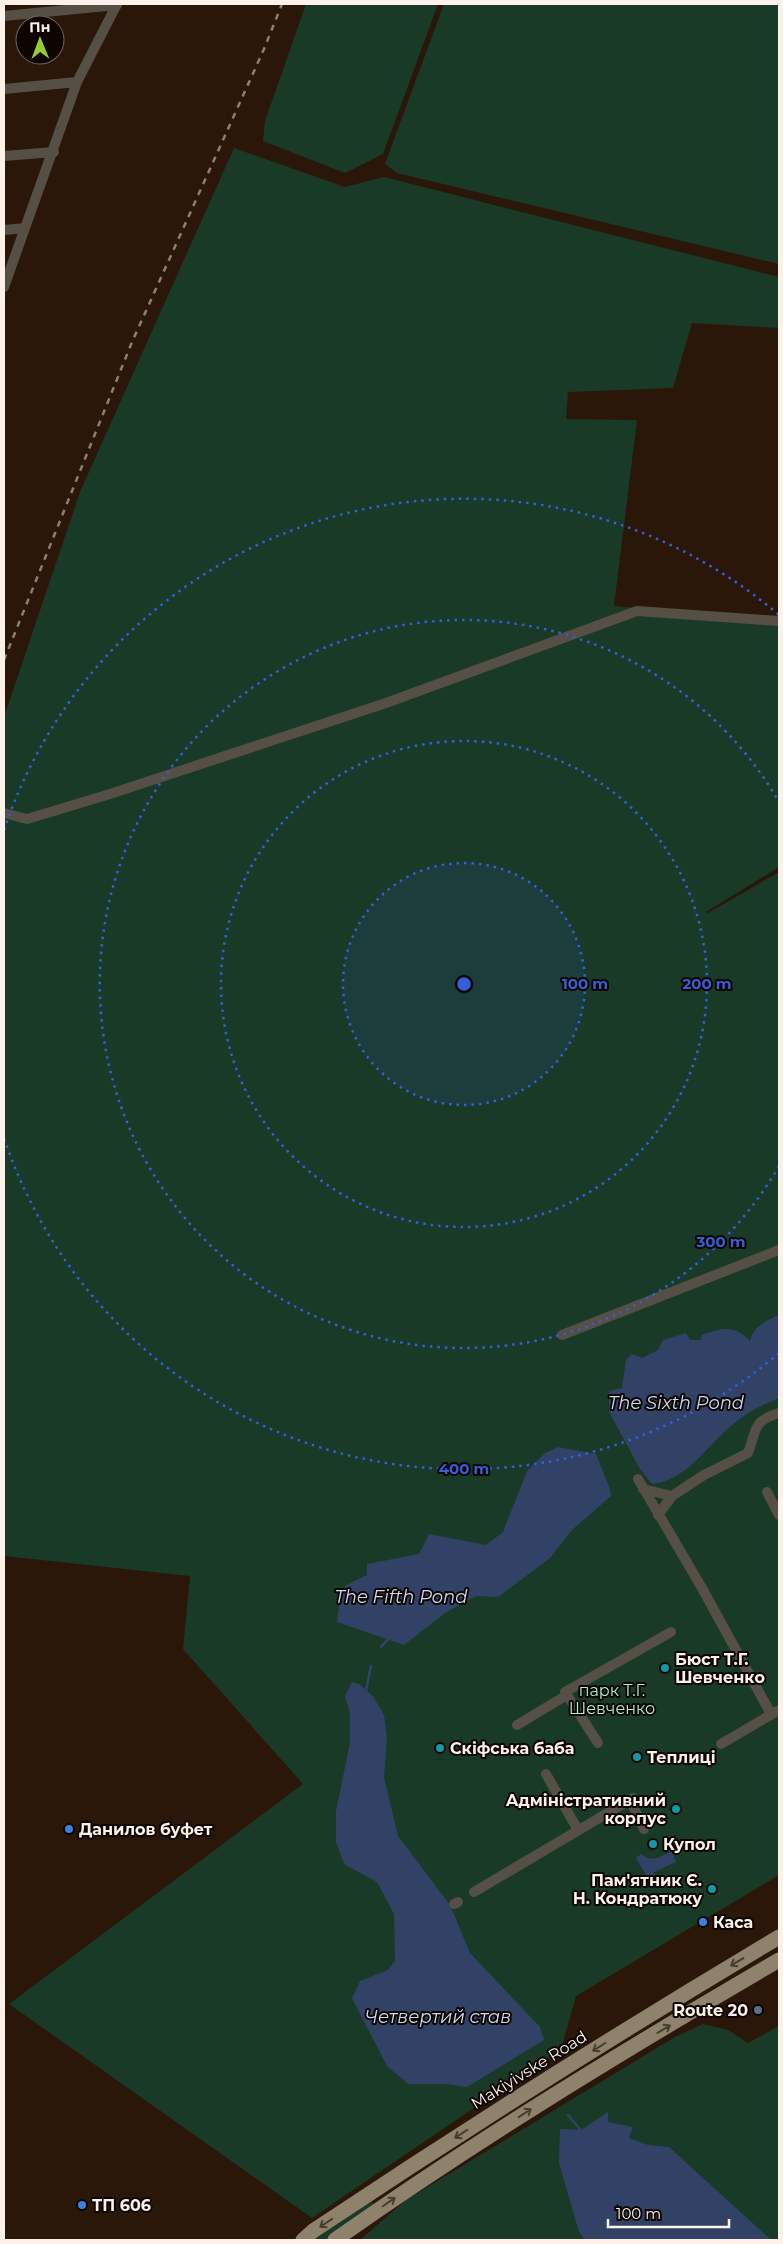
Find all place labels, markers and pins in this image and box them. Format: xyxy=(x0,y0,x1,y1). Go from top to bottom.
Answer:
centre of rings xyxy=(455,975,473,993)
place label: Бюст Т.Г. Шевченко xyxy=(675,1650,765,1687)
marker: Бюст Т.Г. Шевченко xyxy=(659,1662,671,1674)
place label: Скіфська баба xyxy=(450,1739,574,1758)
marker: Скіфська баба xyxy=(434,1742,446,1754)
place label: Теплиці xyxy=(647,1748,716,1767)
marker: Теплиці xyxy=(631,1751,643,1763)
place label: Адміністративний корпус xyxy=(506,1791,667,1828)
marker: Адміністративний корпус xyxy=(670,1803,682,1815)
place label: Данилов буфет xyxy=(79,1820,213,1839)
marker: Данилов буфет xyxy=(63,1823,75,1835)
place label: Купол xyxy=(663,1835,716,1854)
marker: Купол xyxy=(647,1838,659,1850)
place label: Пам'ятник Є. Н. Кондратюку xyxy=(573,1871,702,1908)
marker: Пам'ятник Є. Н. Кондратюку xyxy=(706,1883,718,1895)
place label: Каса xyxy=(713,1913,753,1932)
marker: Каса xyxy=(697,1916,709,1928)
place label: Route 20 xyxy=(673,2001,748,2020)
marker: Route 20 xyxy=(752,2004,764,2016)
place label: ТП 606 xyxy=(92,2196,151,2215)
marker: ТП 606 xyxy=(76,2199,88,2211)

